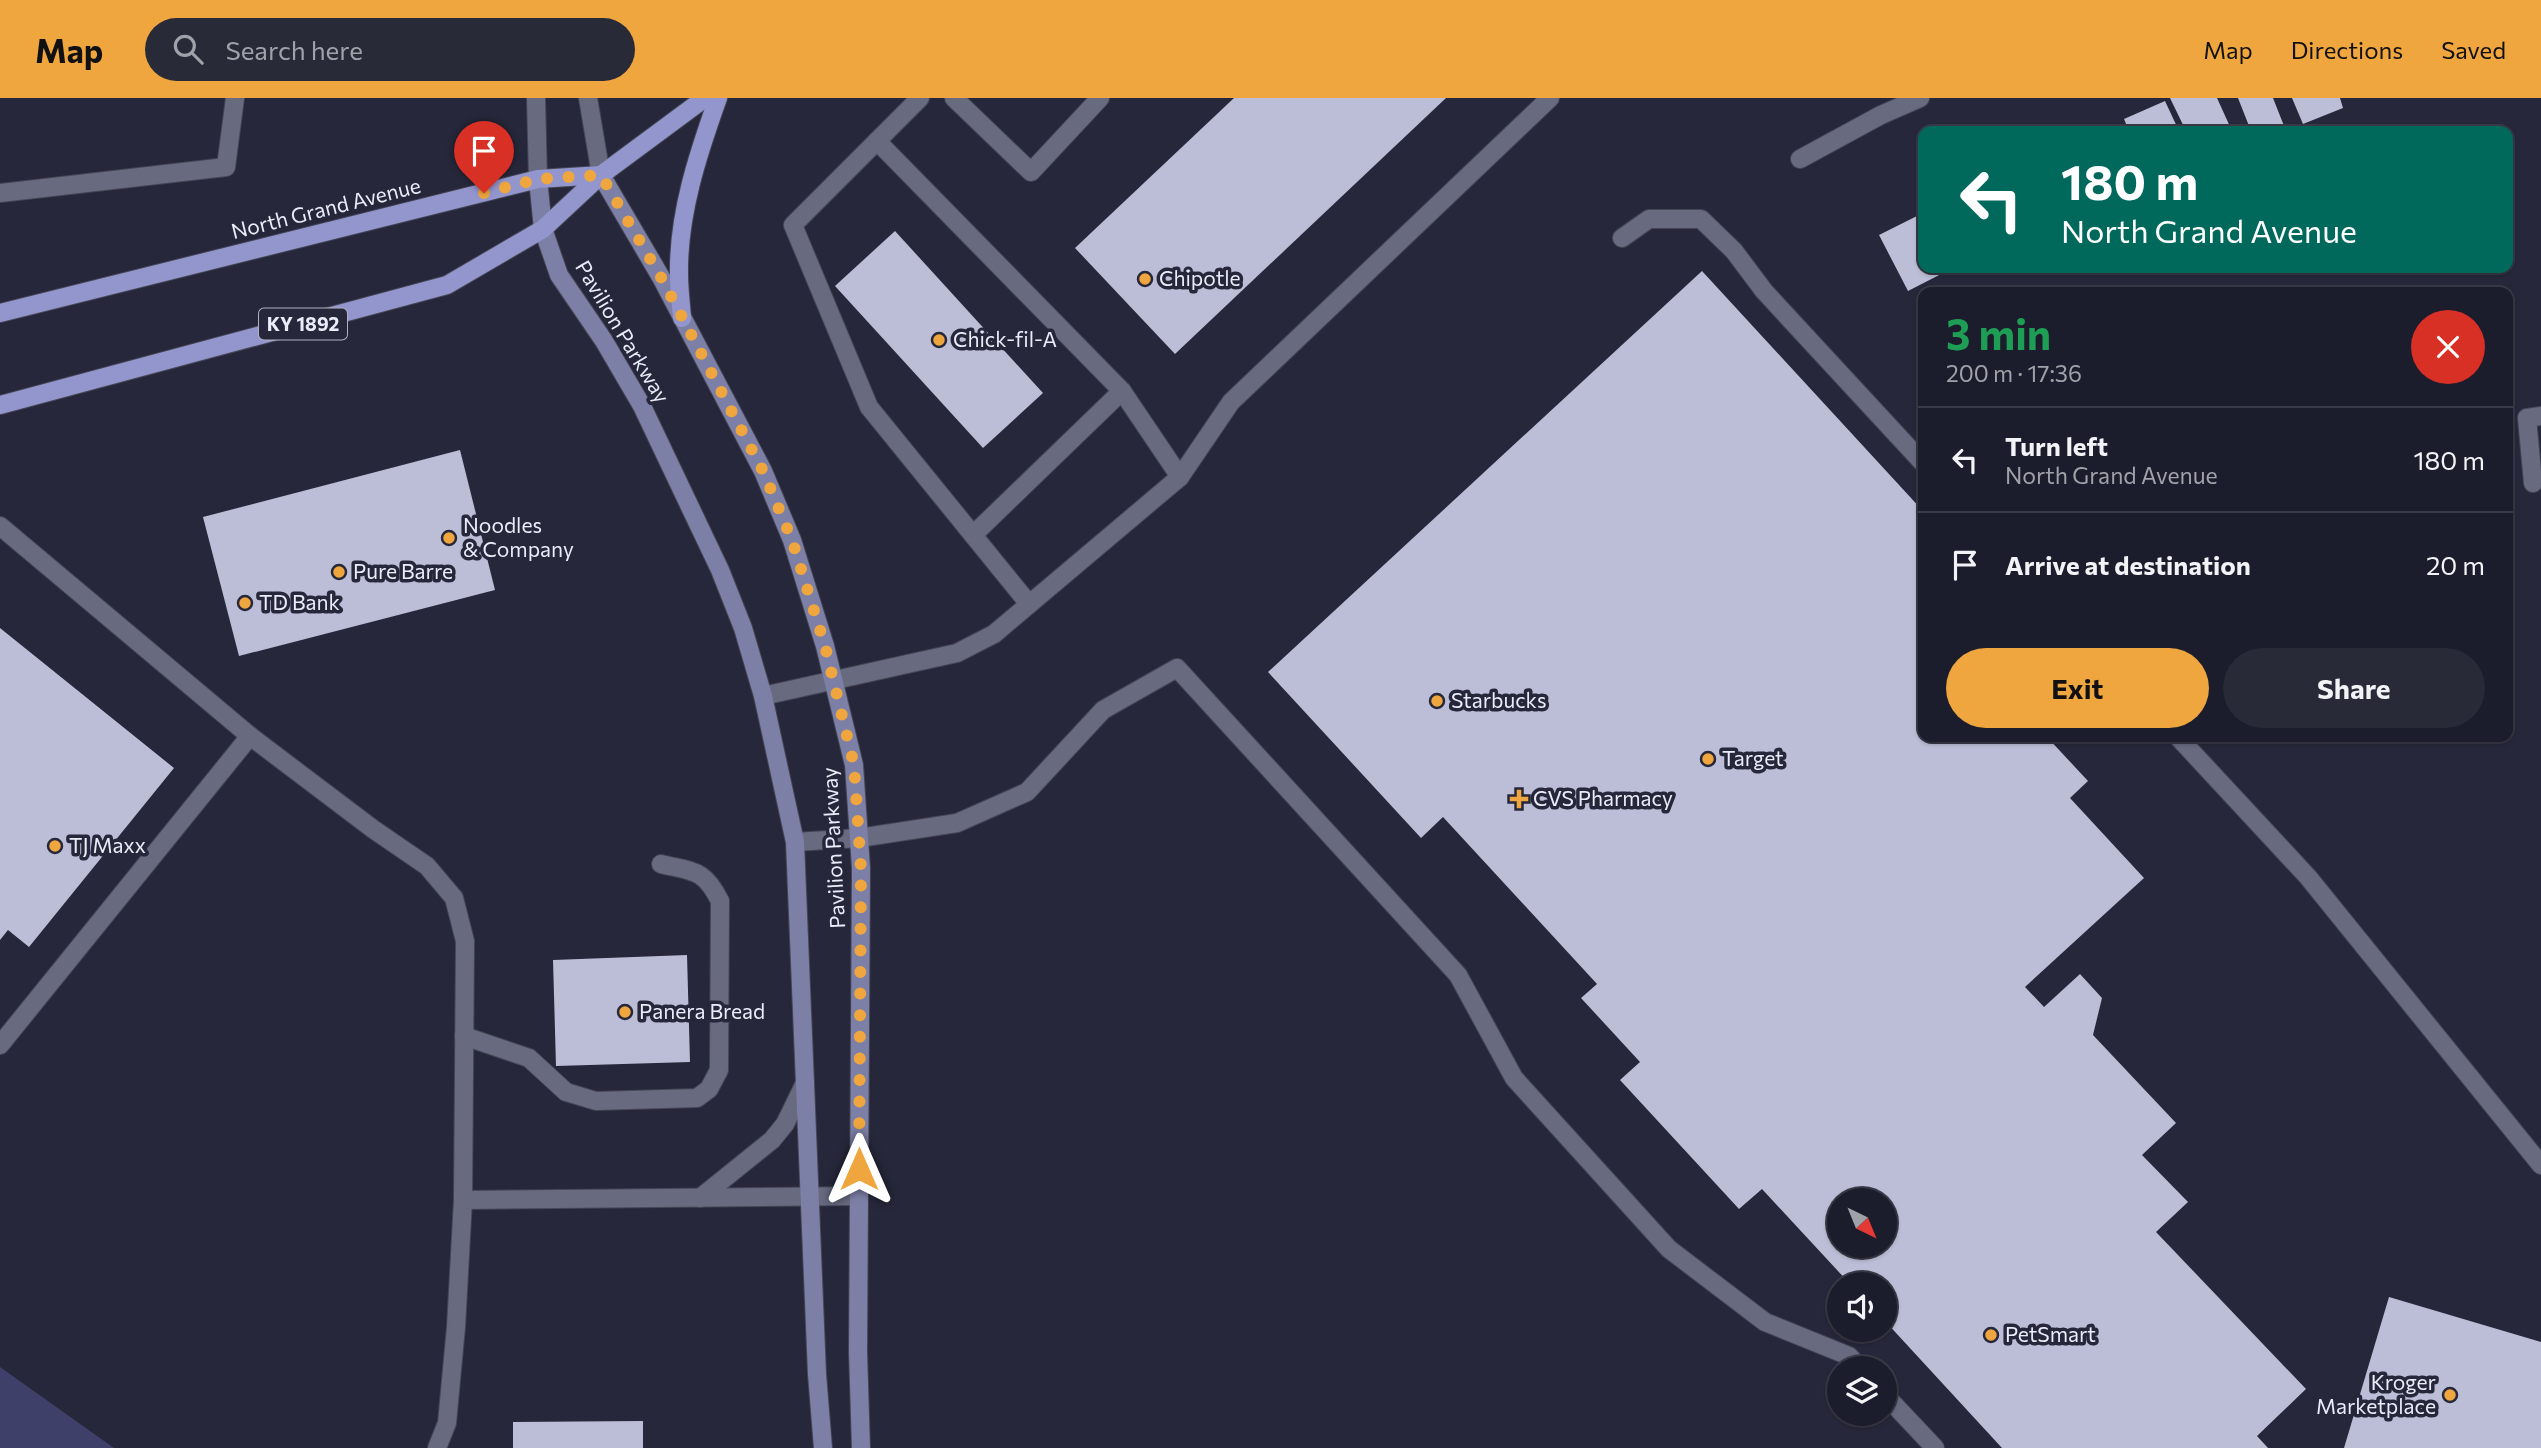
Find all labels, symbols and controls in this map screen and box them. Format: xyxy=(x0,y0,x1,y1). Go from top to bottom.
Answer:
search box xyxy=(145,18,635,81)
text: Map xyxy=(35,29,103,70)
icon: search xyxy=(169,30,207,68)
text: Search here xyxy=(225,34,363,65)
text: Map xyxy=(2203,35,2253,64)
text: Directions xyxy=(2291,35,2403,64)
text: Saved xyxy=(2441,35,2506,64)
pin xyxy=(454,121,514,193)
icon: arrive xyxy=(465,132,503,170)
text: 180 m xyxy=(2061,150,2198,210)
icon: left xyxy=(1946,154,2037,245)
street label: North Grand Avenue xyxy=(228,172,423,243)
text: North Grand Avenue xyxy=(2061,210,2357,250)
street label: Pavilion Parkway xyxy=(571,256,676,407)
place label: Chipotle xyxy=(1159,265,1241,290)
marker: Chipotle xyxy=(1137,271,1153,287)
text: 3 min xyxy=(1946,307,2051,359)
road number: KY 1892 xyxy=(259,308,347,340)
button: close xyxy=(2411,310,2485,384)
place label: Chick-fil-A xyxy=(953,326,1057,351)
marker: Chick-fil-A xyxy=(931,332,947,348)
text: 200 m · 17:36 xyxy=(1946,359,2082,387)
text: Turn left xyxy=(2005,430,2108,461)
icon: left xyxy=(1946,441,1984,479)
text: 180 m xyxy=(2413,444,2485,475)
text: North Grand Avenue xyxy=(2005,461,2218,489)
place label: Noodles & Company xyxy=(463,512,574,561)
marker: Noodles & Company xyxy=(441,530,457,546)
icon: arrive xyxy=(1946,546,1984,584)
text: Arrive at destination xyxy=(2005,549,2251,580)
text: 20 m xyxy=(2426,549,2485,580)
place label: Pure Barre xyxy=(353,558,453,583)
marker: Pure Barre xyxy=(331,564,347,580)
place label: TD Bank xyxy=(259,589,340,614)
marker: TD Bank xyxy=(237,595,253,611)
button: Exit xyxy=(1946,648,2209,728)
button: Share xyxy=(2223,648,2485,728)
place label: Starbucks xyxy=(1451,687,1547,712)
marker: Starbucks xyxy=(1429,693,1445,709)
place label: Target xyxy=(1722,745,1784,770)
marker: Target xyxy=(1700,751,1716,767)
street label: Pavilion Parkway xyxy=(816,767,849,929)
place label: CVS Pharmacy xyxy=(1533,785,1673,810)
marker: CVS Pharmacy xyxy=(1511,791,1527,807)
place label: TJ Maxx xyxy=(69,832,146,857)
marker: TJ Maxx xyxy=(47,838,63,854)
place label: Panera Bread xyxy=(639,998,765,1023)
marker: Panera Bread xyxy=(617,1004,633,1020)
position arrow xyxy=(822,1132,896,1206)
north arrow xyxy=(1827,1188,1897,1258)
map controls xyxy=(1827,1188,1897,1426)
button: sound xyxy=(1827,1272,1897,1342)
place label: PetSmart xyxy=(2005,1321,2096,1346)
marker: PetSmart xyxy=(1983,1327,1999,1343)
button: layers xyxy=(1827,1356,1897,1426)
place label: Kroger Marketplace xyxy=(2316,1369,2436,1418)
marker: Kroger Marketplace xyxy=(2442,1387,2458,1403)

